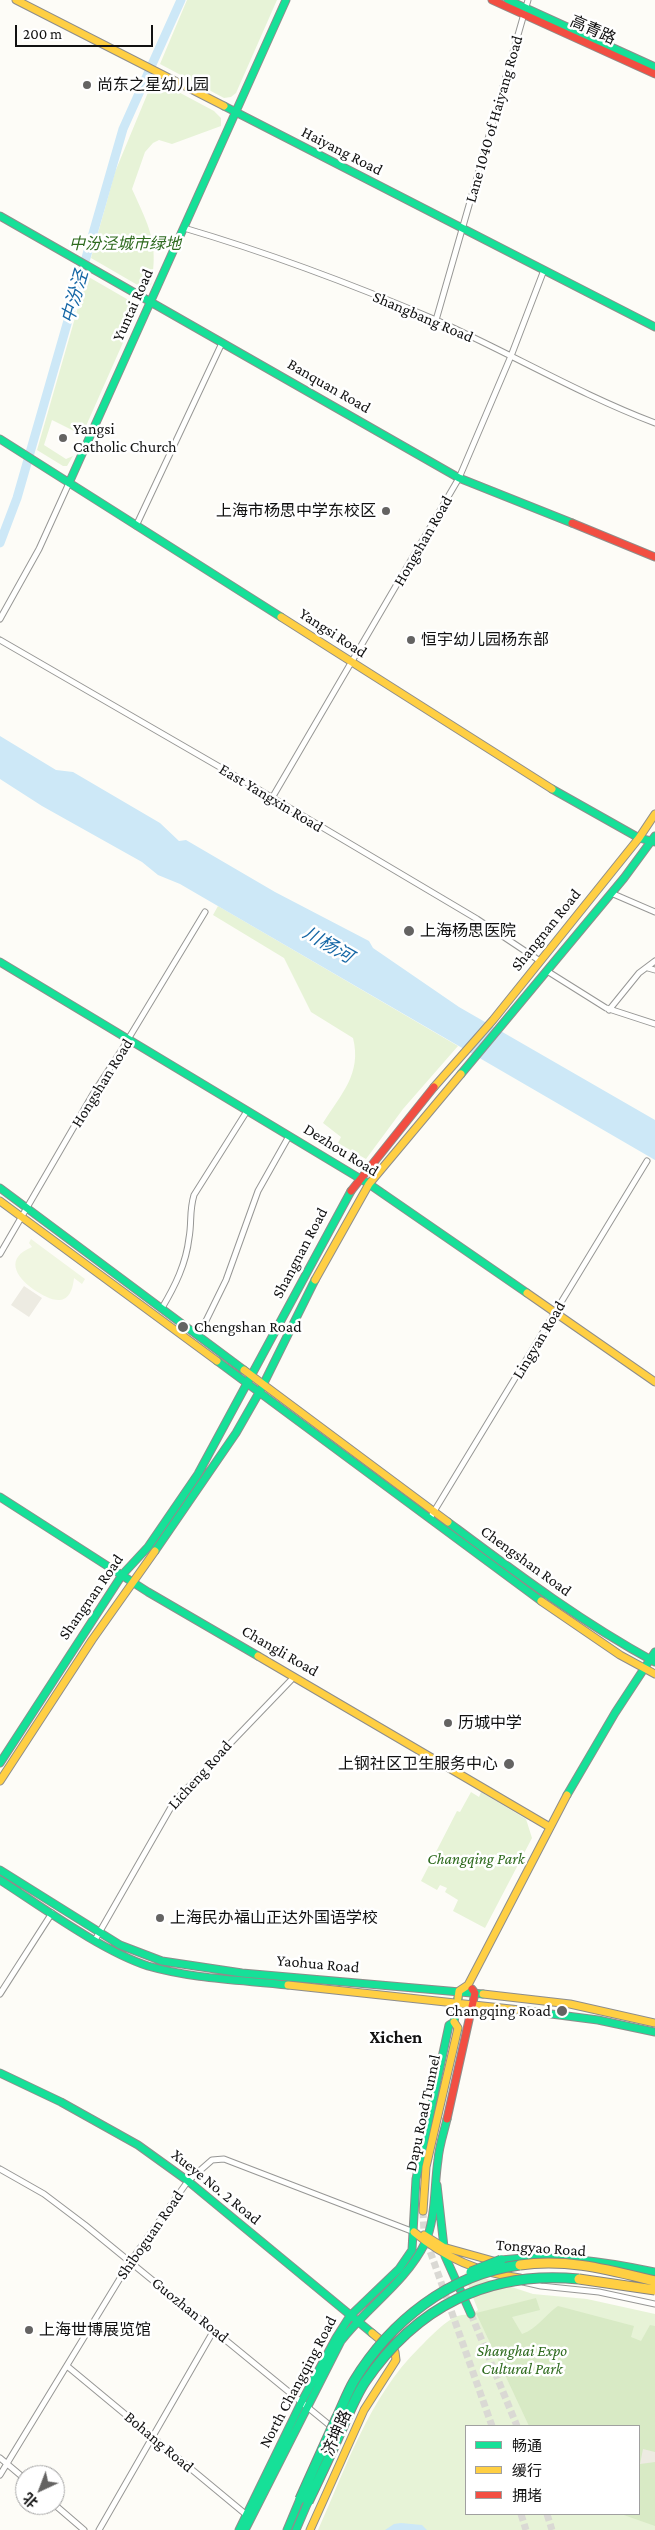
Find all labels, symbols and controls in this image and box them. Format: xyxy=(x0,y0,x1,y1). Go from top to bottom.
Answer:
street label: 高青路 xyxy=(567,11,619,49)
scale bar xyxy=(18,15,155,47)
text: 200 m xyxy=(23,26,62,42)
street label: Lane 1040 of Haiyang Road xyxy=(461,33,527,205)
place label: 尚东之星幼儿园 xyxy=(97,75,209,95)
marker: 尚东之星幼儿园 xyxy=(81,79,93,91)
street label: Haiyang Road xyxy=(298,122,386,180)
park label: 中汾泾城市绿地 xyxy=(69,234,181,254)
street label: Yuntai Road xyxy=(109,266,157,344)
water label: 中汾泾 xyxy=(57,268,93,326)
street label: Shangbang Road xyxy=(370,287,476,347)
street label: Banquan Road xyxy=(284,354,374,418)
place label: Yangsi Catholic Church xyxy=(73,419,177,457)
marker: Yangsi Catholic Church xyxy=(57,432,69,444)
street label: Hongshan Road xyxy=(389,492,457,590)
place label: 上海市杨思中学东校区 xyxy=(216,501,376,521)
marker: 上海市杨思中学东校区 xyxy=(380,505,392,517)
street label: Yangsi Road xyxy=(295,604,371,662)
place label: 恒宇幼儿园杨东部 xyxy=(421,630,549,650)
marker: 恒宇幼儿园杨东部 xyxy=(405,634,417,646)
street label: East Yangxin Road xyxy=(216,760,326,836)
street label: Shangnan Road xyxy=(507,885,585,975)
place label: 上海杨思医院 xyxy=(420,921,516,941)
water label: 川杨河 xyxy=(299,922,357,968)
marker: 上海杨思医院 xyxy=(402,924,416,938)
street label: Hongshan Road xyxy=(67,1035,137,1131)
street label: Dezhou Road xyxy=(300,1119,382,1181)
street label: Shangnan Road xyxy=(268,1204,332,1302)
street label: Lingyan Road xyxy=(508,1298,570,1382)
place label: Chengshan Road xyxy=(194,1317,302,1337)
marker: Chengshan Road xyxy=(176,1320,190,1334)
street label: Chengshan Road xyxy=(477,1522,575,1600)
street label: Shangnan Road xyxy=(55,1551,127,1643)
street label: Changli Road xyxy=(238,1621,322,1681)
place label: 历城中学 xyxy=(458,1713,522,1733)
marker: 历城中学 xyxy=(442,1717,454,1729)
street label: Licheng Road xyxy=(164,1737,236,1813)
place label: 上钢社区卫生服务中心 xyxy=(338,1754,498,1774)
marker: 上钢社区卫生服务中心 xyxy=(502,1757,516,1771)
park label: Changqing Park xyxy=(427,1849,525,1869)
place label: 上海民办福山正达外国语学校 xyxy=(170,1908,378,1928)
marker: 上海民办福山正达外国语学校 xyxy=(154,1912,166,1924)
street label: Yaohua Road xyxy=(276,1951,360,1977)
place label: Changqing Road xyxy=(445,2001,551,2021)
marker: Changqing Road xyxy=(555,2004,569,2018)
district label: Xichen xyxy=(370,2026,422,2048)
street label: Dapu Road Tunnel xyxy=(401,2053,445,2173)
street label: Xueye No. 2 Road xyxy=(167,2145,265,2229)
street label: Shiboguan Road xyxy=(112,2187,188,2283)
street label: Tongyao Road xyxy=(495,2235,587,2261)
street label: Guozhan Road xyxy=(148,2273,232,2347)
street label: North Changqing Road xyxy=(255,2313,341,2451)
place label: 上海世博展览馆 xyxy=(39,2320,151,2340)
marker: 上海世博展览馆 xyxy=(23,2324,35,2336)
park label: Shanghai Expo Cultural Park xyxy=(477,2341,567,2379)
street label: 济坤路 xyxy=(318,2407,356,2459)
street label: Bohang Road xyxy=(120,2408,198,2476)
legend xyxy=(465,2425,640,2515)
text: 畅通 xyxy=(512,2438,542,2454)
text: 缓行 xyxy=(512,2463,542,2479)
north arrow xyxy=(15,2465,65,2515)
text: 拥堵 xyxy=(512,2488,542,2504)
text: 北 xyxy=(20,2490,41,2511)

